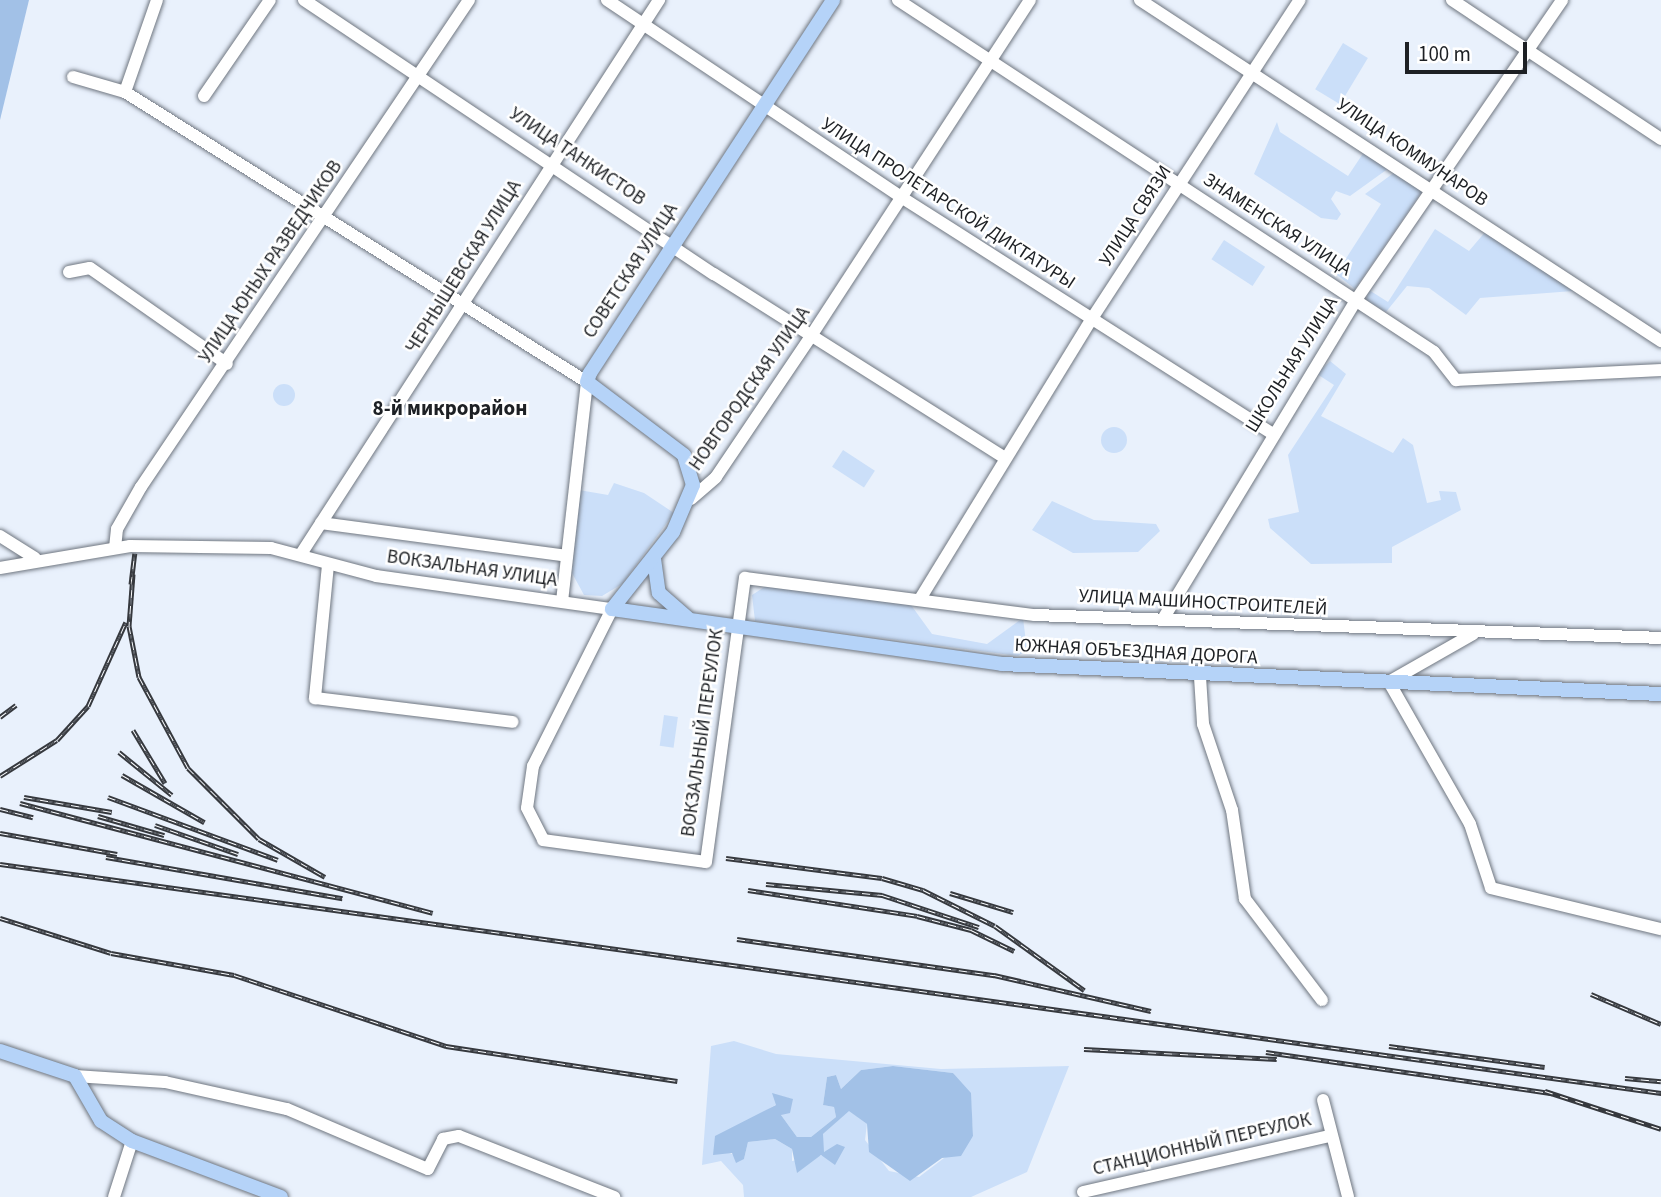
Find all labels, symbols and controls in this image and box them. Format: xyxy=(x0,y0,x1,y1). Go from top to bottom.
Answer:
scale bar xyxy=(1409,28,1532,72)
text: 100 m xyxy=(1418,39,1471,69)
street label: УЛИЦА КОММУНАРОВ xyxy=(1332,94,1492,212)
street label: УЛИЦА ТАНКИСТОВ xyxy=(505,103,649,211)
street label: УЛИЦА ПРОЛЕТАРСКОЙ ДИКТАТУРЫ xyxy=(817,113,1079,295)
street label: УЛИЦА ЮНЫХ РАЗВЕДЧИКОВ xyxy=(195,156,347,368)
street label: УЛИЦА СВЯЗИ xyxy=(1095,161,1177,271)
street label: ЗНАМЕНСКАЯ УЛИЦА xyxy=(1199,169,1355,281)
street label: ЧЕРНЫШЕВСКАЯ УЛИЦА xyxy=(401,176,527,358)
street label: СОВЕТСКАЯ УЛИЦА xyxy=(579,199,683,343)
street label: ШКОЛЬНАЯ УЛИЦА xyxy=(1241,293,1343,437)
street label: НОВГОРОДСКАЯ УЛИЦА xyxy=(685,303,815,475)
district label: 8-й микрорайон xyxy=(373,395,527,421)
street label: ВОКЗАЛЬНАЯ УЛИЦА xyxy=(385,546,559,592)
street label: УЛИЦА МАШИНОСТРОИТЕЛЕЙ xyxy=(1078,585,1328,621)
street label: ВОКЗАЛЬНЫЙ ПЕРЕУЛОК xyxy=(677,628,729,838)
street label: ЮЖНАЯ ОБЪЕЗДНАЯ ДОРОГА xyxy=(1014,634,1258,670)
street label: СТАНЦИОННЫЙ ПЕРЕУЛОК xyxy=(1091,1109,1313,1181)

